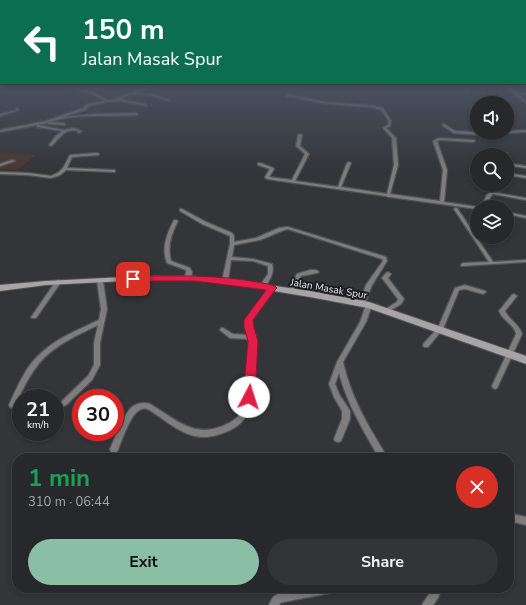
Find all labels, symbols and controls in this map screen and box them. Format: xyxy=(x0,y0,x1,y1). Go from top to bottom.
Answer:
text: 150 m xyxy=(82,11,165,49)
icon: left xyxy=(16,16,68,68)
text: Jalan Masak Spur xyxy=(82,47,222,71)
map controls xyxy=(470,96,514,244)
button: sound xyxy=(470,96,514,140)
button: search xyxy=(470,148,514,192)
button: layers xyxy=(470,200,514,244)
pin xyxy=(116,262,150,296)
icon: arrive xyxy=(122,268,144,290)
street label: Jalan Masak Spur xyxy=(288,275,369,303)
position arrow xyxy=(228,376,270,418)
speed limit sign: 30 xyxy=(72,389,124,441)
text: 21 xyxy=(26,396,50,423)
text: km/h xyxy=(27,418,49,432)
text: 1 min xyxy=(28,462,90,494)
button: close xyxy=(456,466,498,508)
text: 310 m · 06:44 xyxy=(28,493,110,511)
button: Exit xyxy=(28,539,259,585)
button: Share xyxy=(267,539,498,585)

